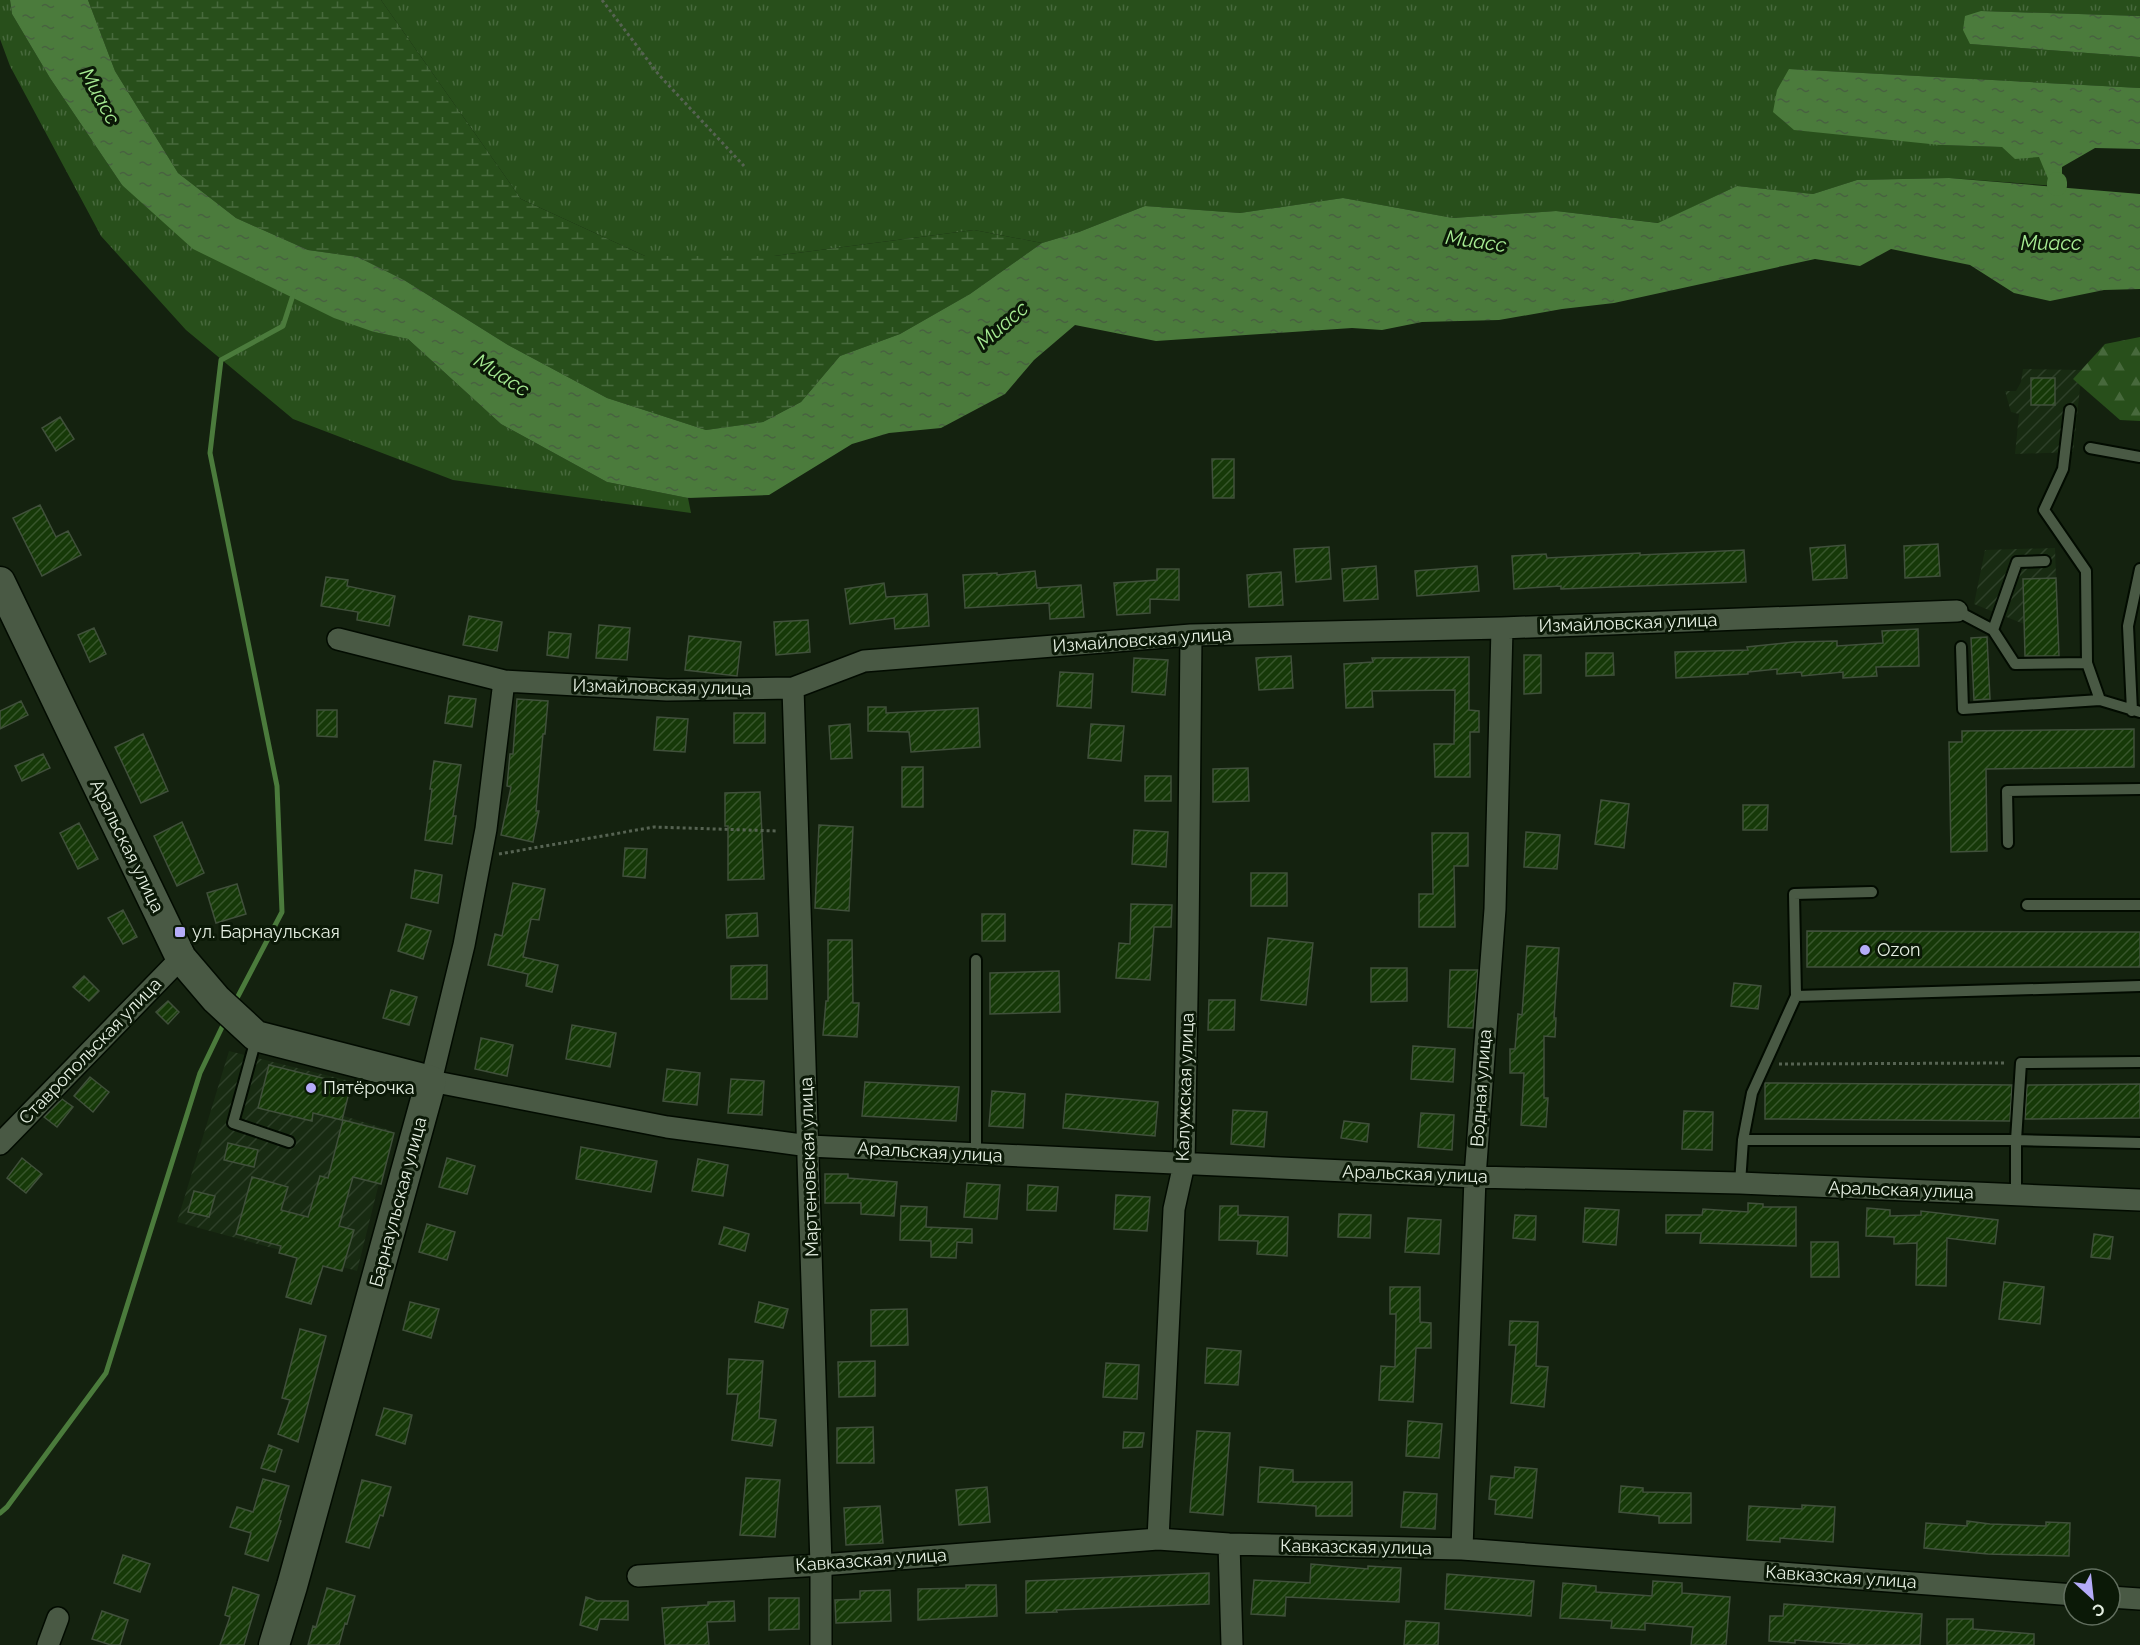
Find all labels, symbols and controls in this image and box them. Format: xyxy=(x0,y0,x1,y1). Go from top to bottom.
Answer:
water label: Миасс xyxy=(75,63,126,129)
water label: Миасс xyxy=(1444,225,1508,257)
water label: Миасс xyxy=(2020,231,2082,255)
water label: Миасс xyxy=(971,296,1033,354)
water label: Миасс xyxy=(470,348,535,402)
street label: Измайловская улица xyxy=(1538,609,1718,636)
street label: Измайловская улица xyxy=(1052,623,1232,656)
street label: Измайловская улица xyxy=(572,674,752,699)
street label: Аральская улица xyxy=(86,776,169,916)
place label: ул. Барнаульская xyxy=(192,921,340,942)
marker: ул. Барнаульская xyxy=(173,925,187,939)
place label: Ozon xyxy=(1877,939,1920,960)
marker: Ozon xyxy=(1858,943,1872,957)
street label: Ставропольская улица xyxy=(14,973,165,1128)
street label: Калужская улица xyxy=(1171,1012,1198,1162)
street label: Водная улица xyxy=(1466,1028,1495,1147)
place label: Пятёрочка xyxy=(323,1077,415,1098)
street label: Мартеновская улица xyxy=(795,1077,822,1257)
marker: Пятёрочка xyxy=(304,1081,318,1095)
street label: Барнаульская улица xyxy=(365,1115,430,1289)
street label: Аральская улица xyxy=(857,1137,1003,1166)
street label: Аральская улица xyxy=(1342,1160,1488,1187)
street label: Аральская улица xyxy=(1828,1176,1974,1203)
street label: Кавказская улица xyxy=(1280,1535,1432,1558)
street label: Кавказская улица xyxy=(795,1544,947,1575)
street label: Кавказская улица xyxy=(1765,1561,1917,1592)
north arrow xyxy=(2062,1567,2122,1627)
text: С xyxy=(2089,1599,2108,1621)

